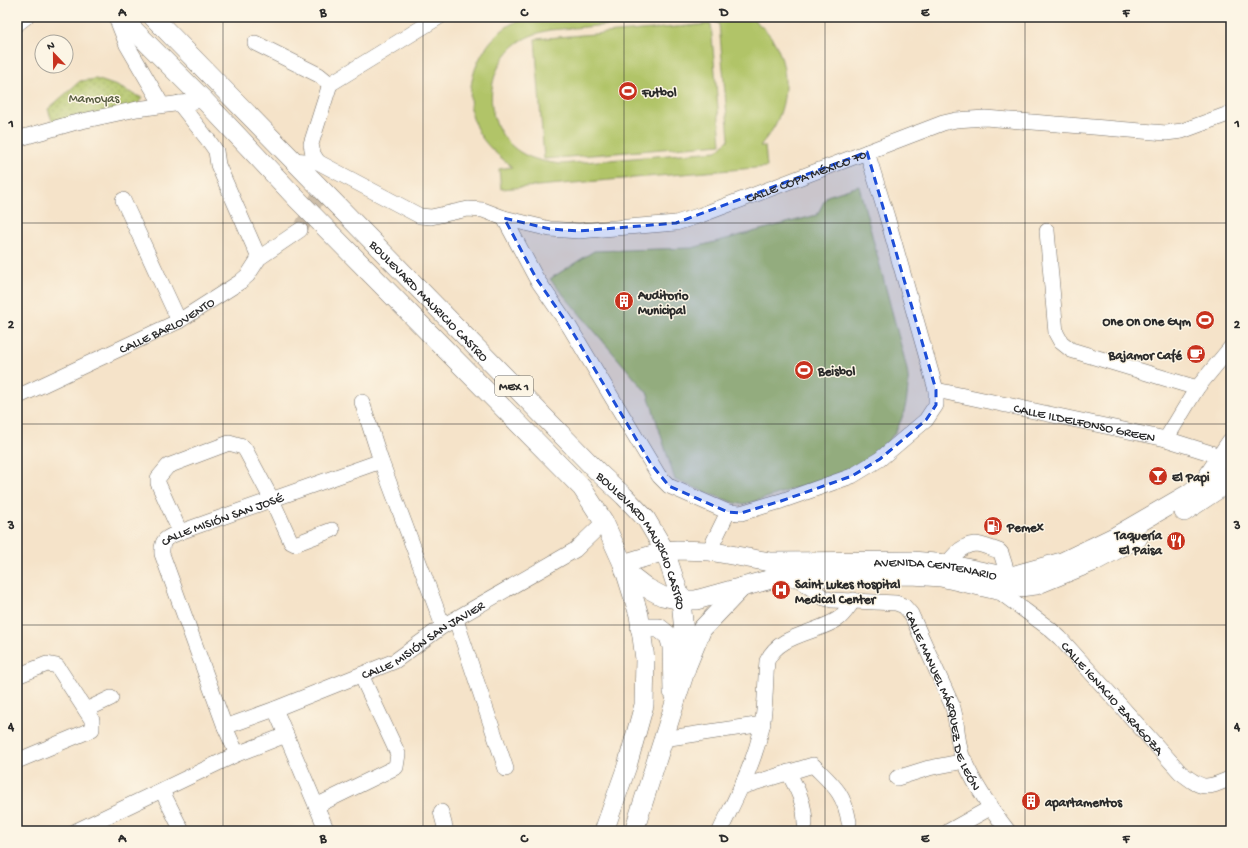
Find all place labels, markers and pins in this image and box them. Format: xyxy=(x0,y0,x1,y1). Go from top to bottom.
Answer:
sports icon: Futbol xyxy=(617,80,639,102)
place label: Futbol xyxy=(641,86,677,101)
place label: Auditorio Municipal xyxy=(637,289,689,320)
building icon: Auditorio Municipal xyxy=(613,290,635,312)
sports icon: One On One Gym xyxy=(1194,309,1216,331)
place label: One On One Gym xyxy=(1103,315,1192,330)
cafe icon: Bajamor Café xyxy=(1185,343,1207,365)
place label: Bajamor Café xyxy=(1108,348,1183,364)
sports icon: Beisbol xyxy=(793,359,815,381)
place label: Beisbol xyxy=(817,365,856,380)
bar icon: El Papi xyxy=(1147,465,1169,487)
place label: El Papi xyxy=(1172,471,1210,487)
fuel station icon: Pemex xyxy=(982,515,1004,537)
place label: Pemex xyxy=(1006,521,1044,536)
place label: Taquería El Paisa xyxy=(1114,529,1163,559)
restaurant icon: Taquería El Paisa xyxy=(1165,530,1187,552)
place label: Saint Lukes Hospital Medical Center xyxy=(795,578,901,608)
hospital icon: Saint Lukes Hospital Medical Center xyxy=(770,579,792,601)
building icon: apartamentos xyxy=(1020,790,1042,812)
place label: apartamentos xyxy=(1044,796,1123,812)

